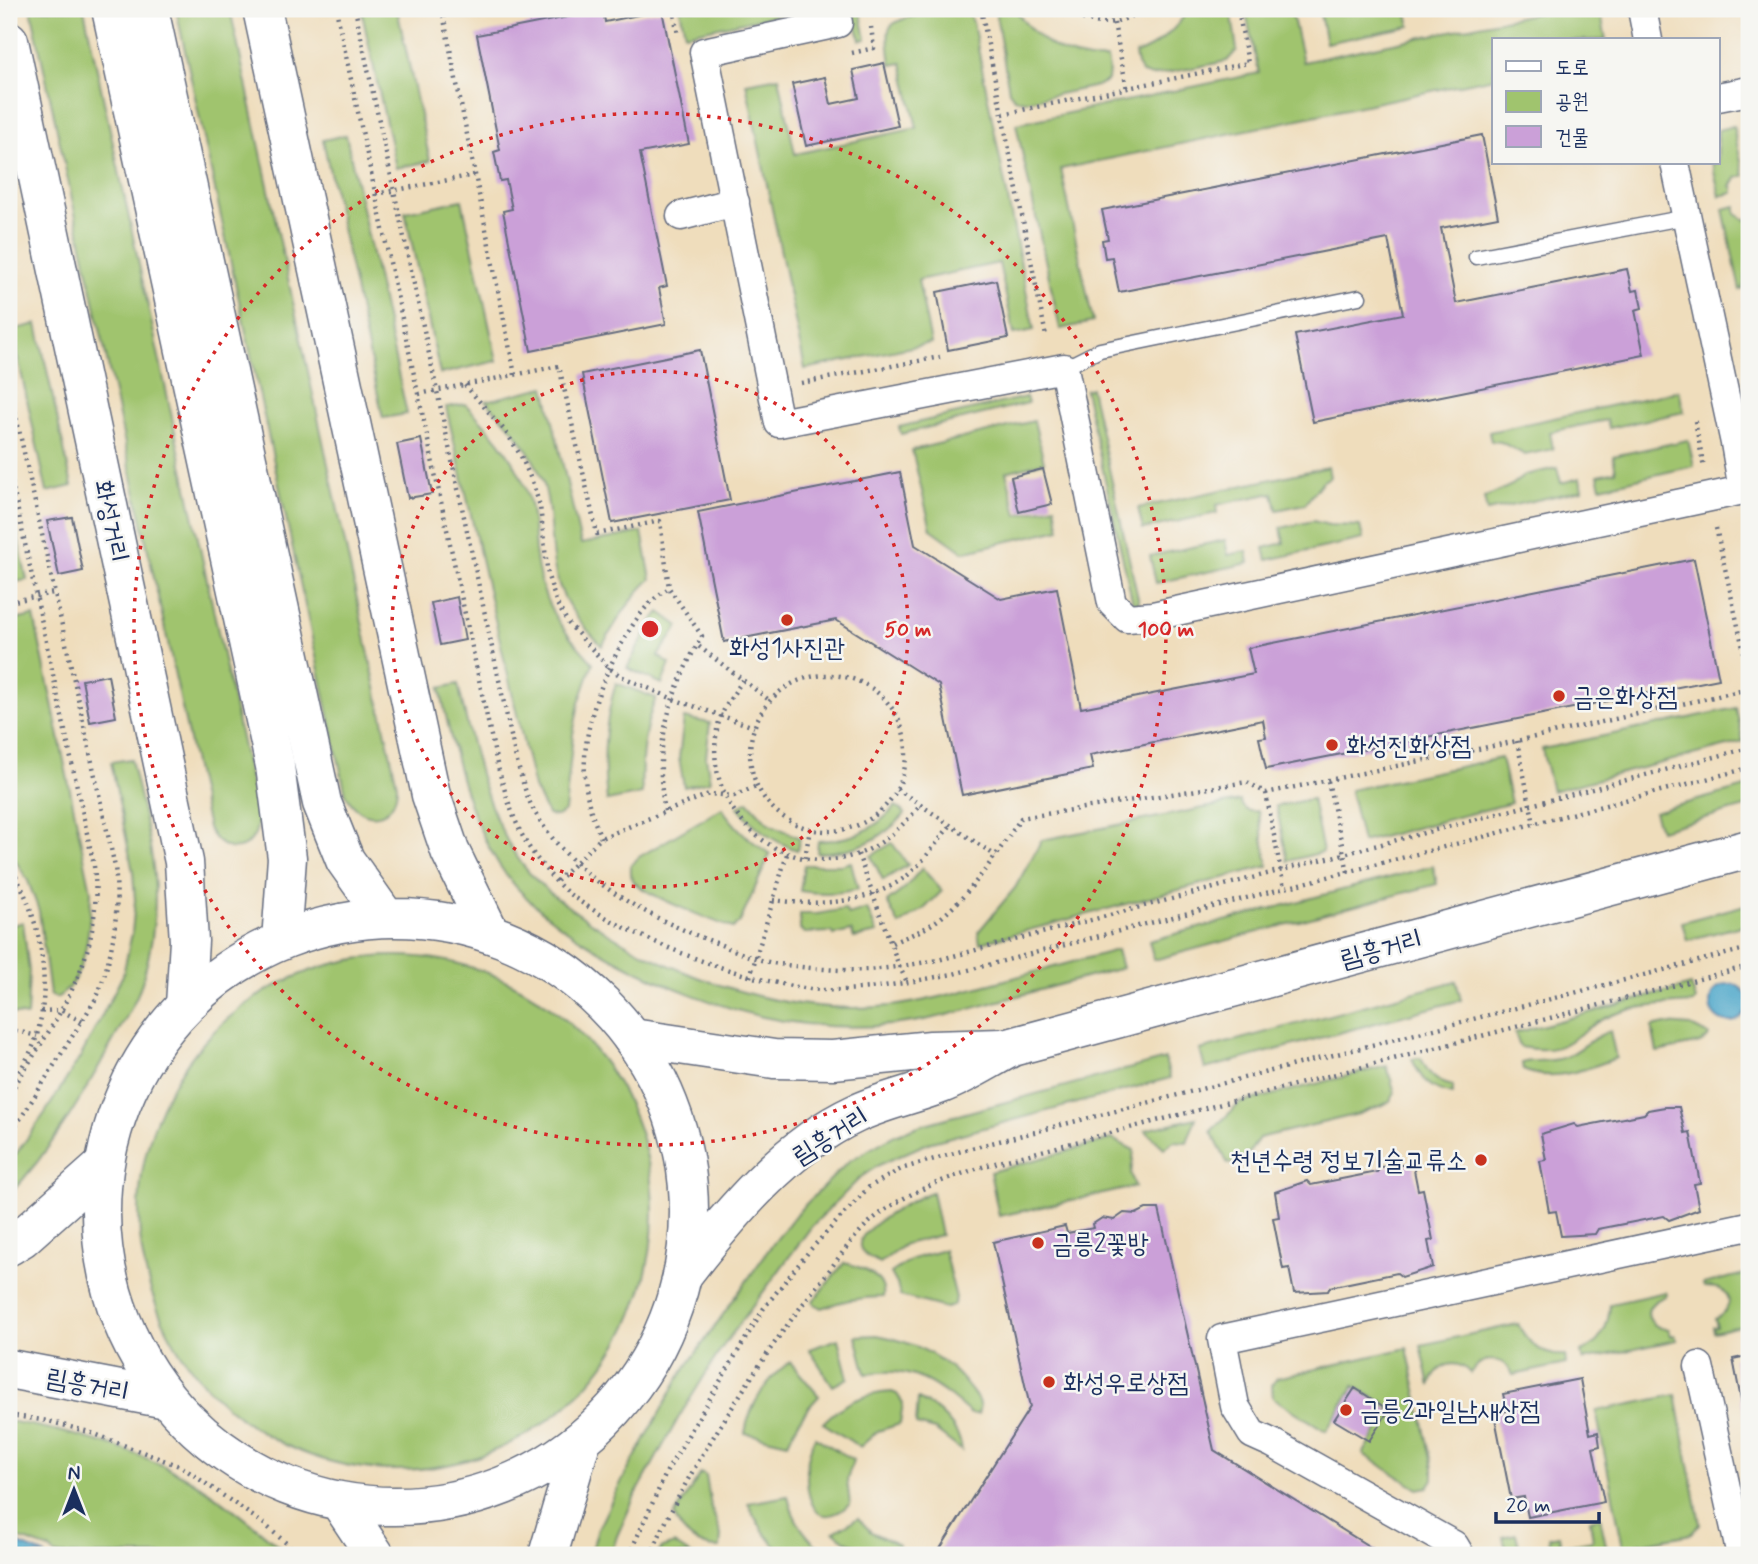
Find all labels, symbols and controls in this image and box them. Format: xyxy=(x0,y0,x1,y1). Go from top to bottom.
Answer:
legend xyxy=(1492,38,1720,164)
text: 도로 xyxy=(1555,54,1589,82)
text: 공원 xyxy=(1555,88,1589,116)
text: 건물 xyxy=(1555,124,1589,152)
street label: 화성거리 xyxy=(85,477,135,566)
marker: 화성1사진관 xyxy=(779,612,795,628)
text: 50 m xyxy=(885,616,932,644)
text: 100 m xyxy=(1138,616,1194,644)
centre of rings xyxy=(638,617,662,641)
place label: 화성1사진관 xyxy=(729,632,845,666)
place label: 금은화상점 xyxy=(1573,681,1678,715)
marker: 금은화상점 xyxy=(1551,688,1567,704)
place label: 화성진화상점 xyxy=(1346,730,1472,764)
marker: 화성진화상점 xyxy=(1324,737,1340,753)
street label: 림흥거리 xyxy=(1337,923,1426,977)
street label: 림흥거리 xyxy=(787,1100,876,1173)
place label: 천년수령 정보기술교류소 xyxy=(1230,1145,1467,1179)
marker: 천년수령 정보기술교류소 xyxy=(1473,1152,1489,1168)
place label: 금릉2꽃방 xyxy=(1052,1228,1149,1262)
marker: 금릉2꽃방 xyxy=(1030,1235,1046,1251)
street label: 림흥거리 xyxy=(43,1361,132,1411)
place label: 화성우로상점 xyxy=(1063,1367,1189,1401)
marker: 화성우로상점 xyxy=(1041,1374,1057,1390)
place label: 금릉2과일남새상점 xyxy=(1360,1395,1540,1429)
marker: 금릉2과일남새상점 xyxy=(1338,1402,1354,1418)
north arrow xyxy=(38,1456,108,1526)
text: N xyxy=(68,1462,80,1487)
scale bar xyxy=(1496,1480,1599,1524)
text: 20 m xyxy=(1506,1492,1551,1520)

